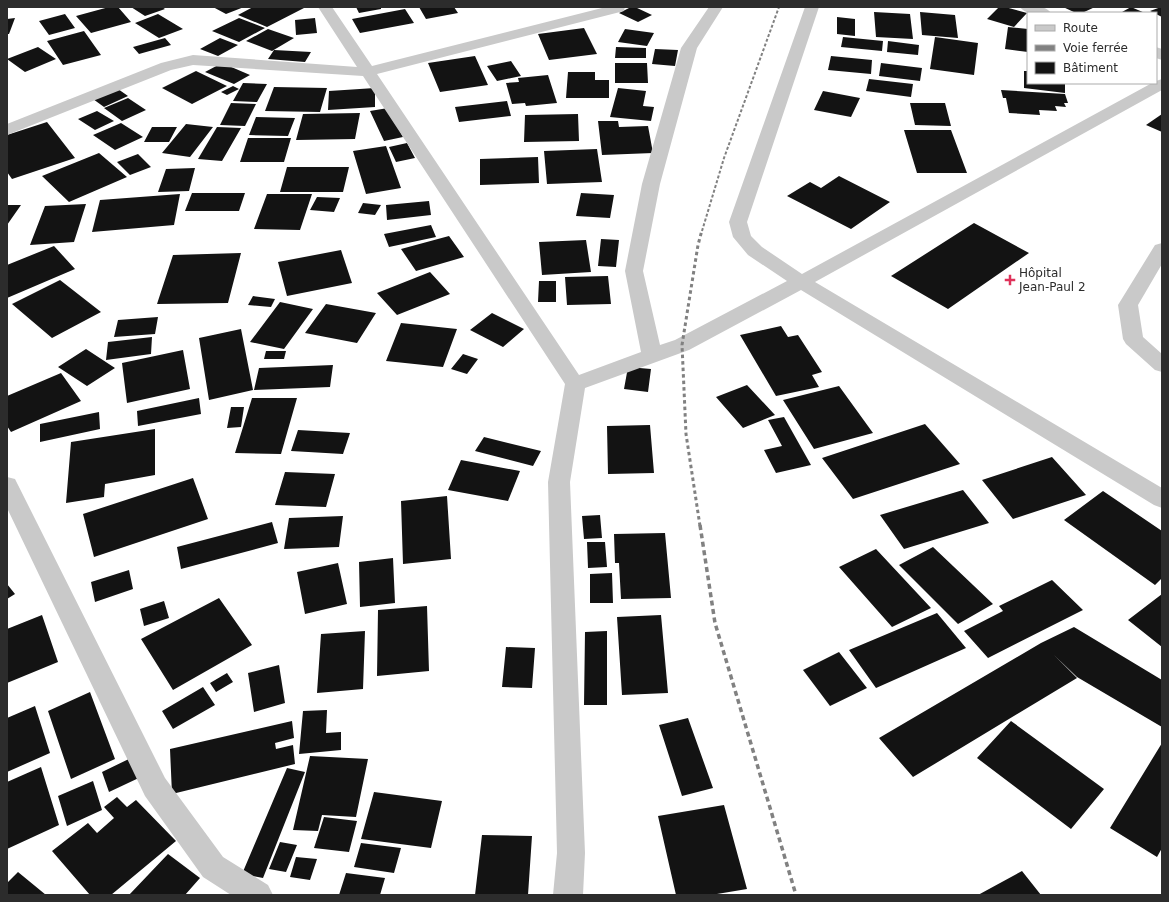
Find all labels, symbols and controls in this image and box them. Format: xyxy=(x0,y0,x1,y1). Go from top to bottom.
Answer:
legend xyxy=(1027,12,1157,84)
text: Route xyxy=(1063,21,1098,35)
text: Voie ferrée xyxy=(1063,41,1128,55)
text: Bâtiment xyxy=(1063,61,1118,75)
place label: Hôpital Jean-Paul 2 xyxy=(1018,266,1086,294)
marker: Hôpital Jean-Paul 2 xyxy=(1004,274,1016,286)

